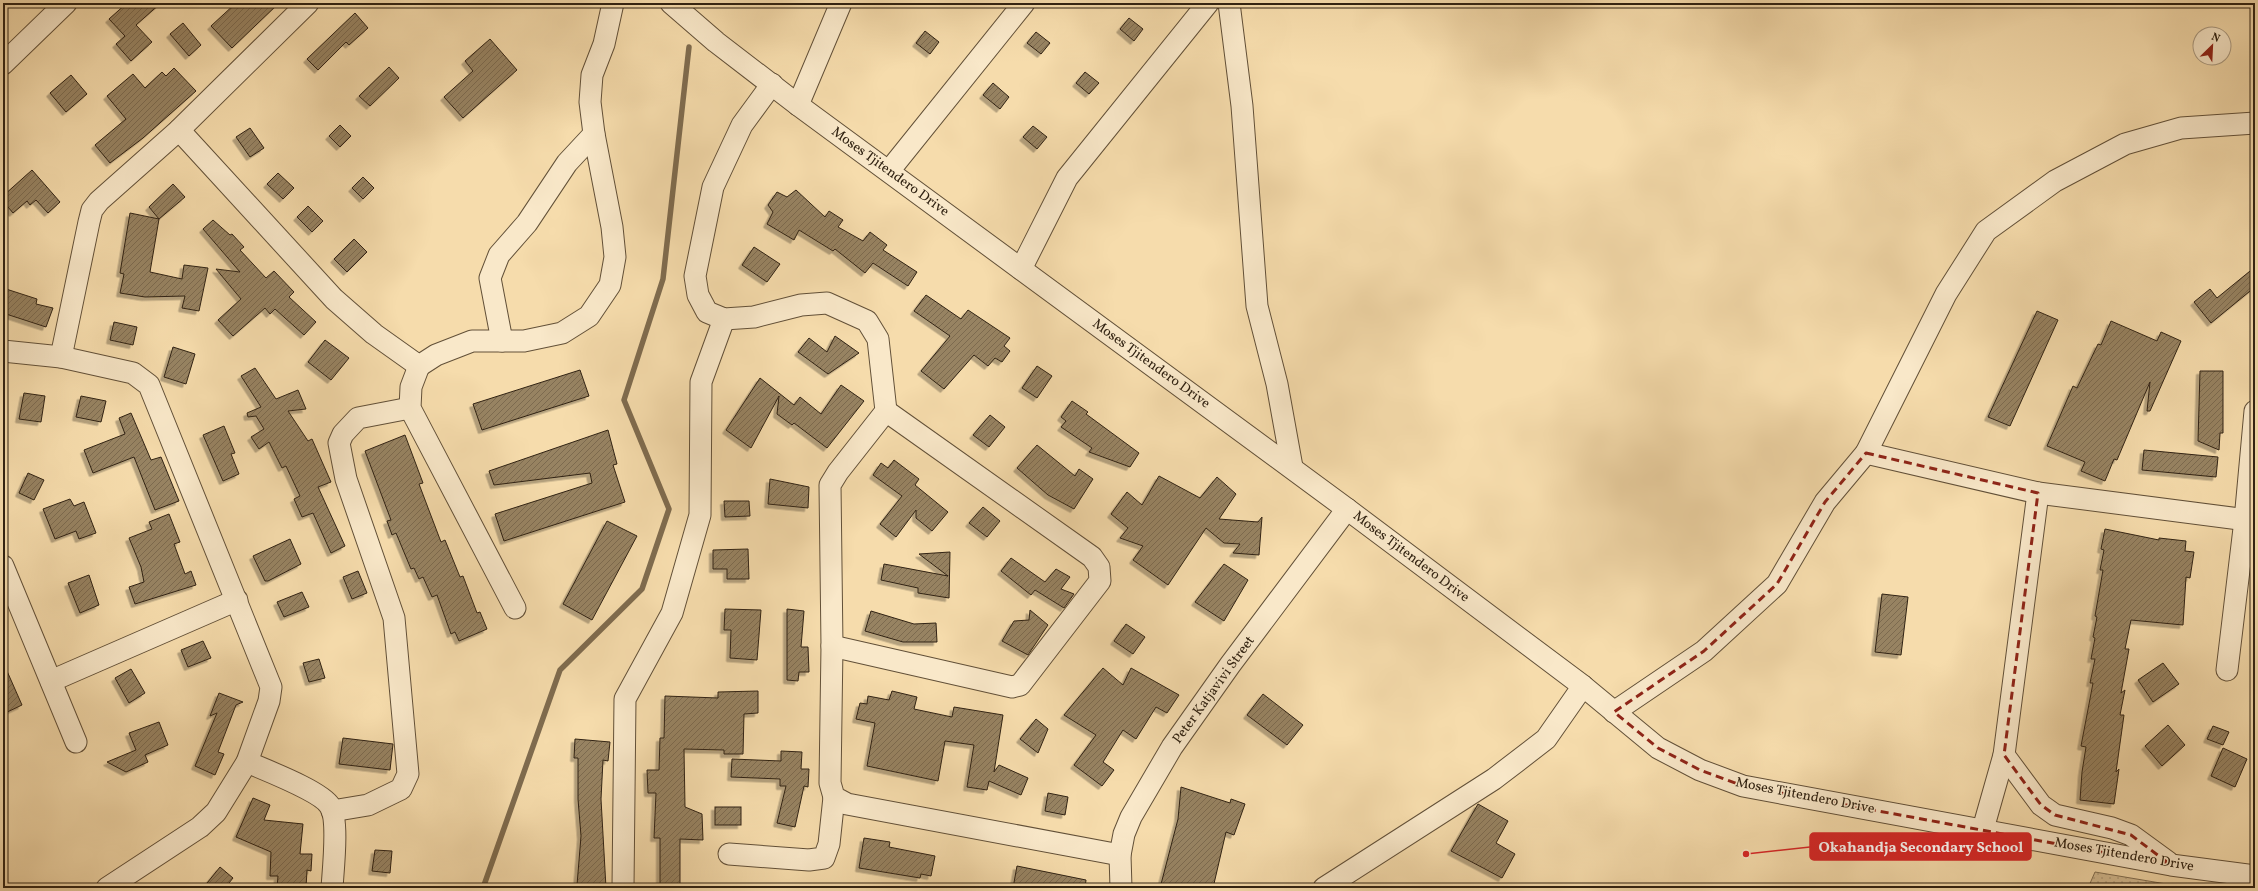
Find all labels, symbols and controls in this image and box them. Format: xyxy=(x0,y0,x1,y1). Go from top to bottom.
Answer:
north arrow xyxy=(2192,26,2232,66)
text: N xyxy=(2209,30,2222,47)
street label: Moses Tjitendero Drive xyxy=(827,123,953,221)
street label: Moses Tjitendero Drive xyxy=(1088,315,1214,413)
street label: Moses Tjitendero Drive xyxy=(1349,507,1473,607)
street label: Peter Katjavivi Street xyxy=(1168,632,1260,748)
street label: Moses Tjitendero Drive xyxy=(1734,773,1877,819)
callout: Okahandja Secondary School xyxy=(1810,833,2031,860)
street label: Moses Tjitendero Drive xyxy=(2053,833,2196,877)
text: Okahandja Secondary School xyxy=(1819,838,2023,859)

